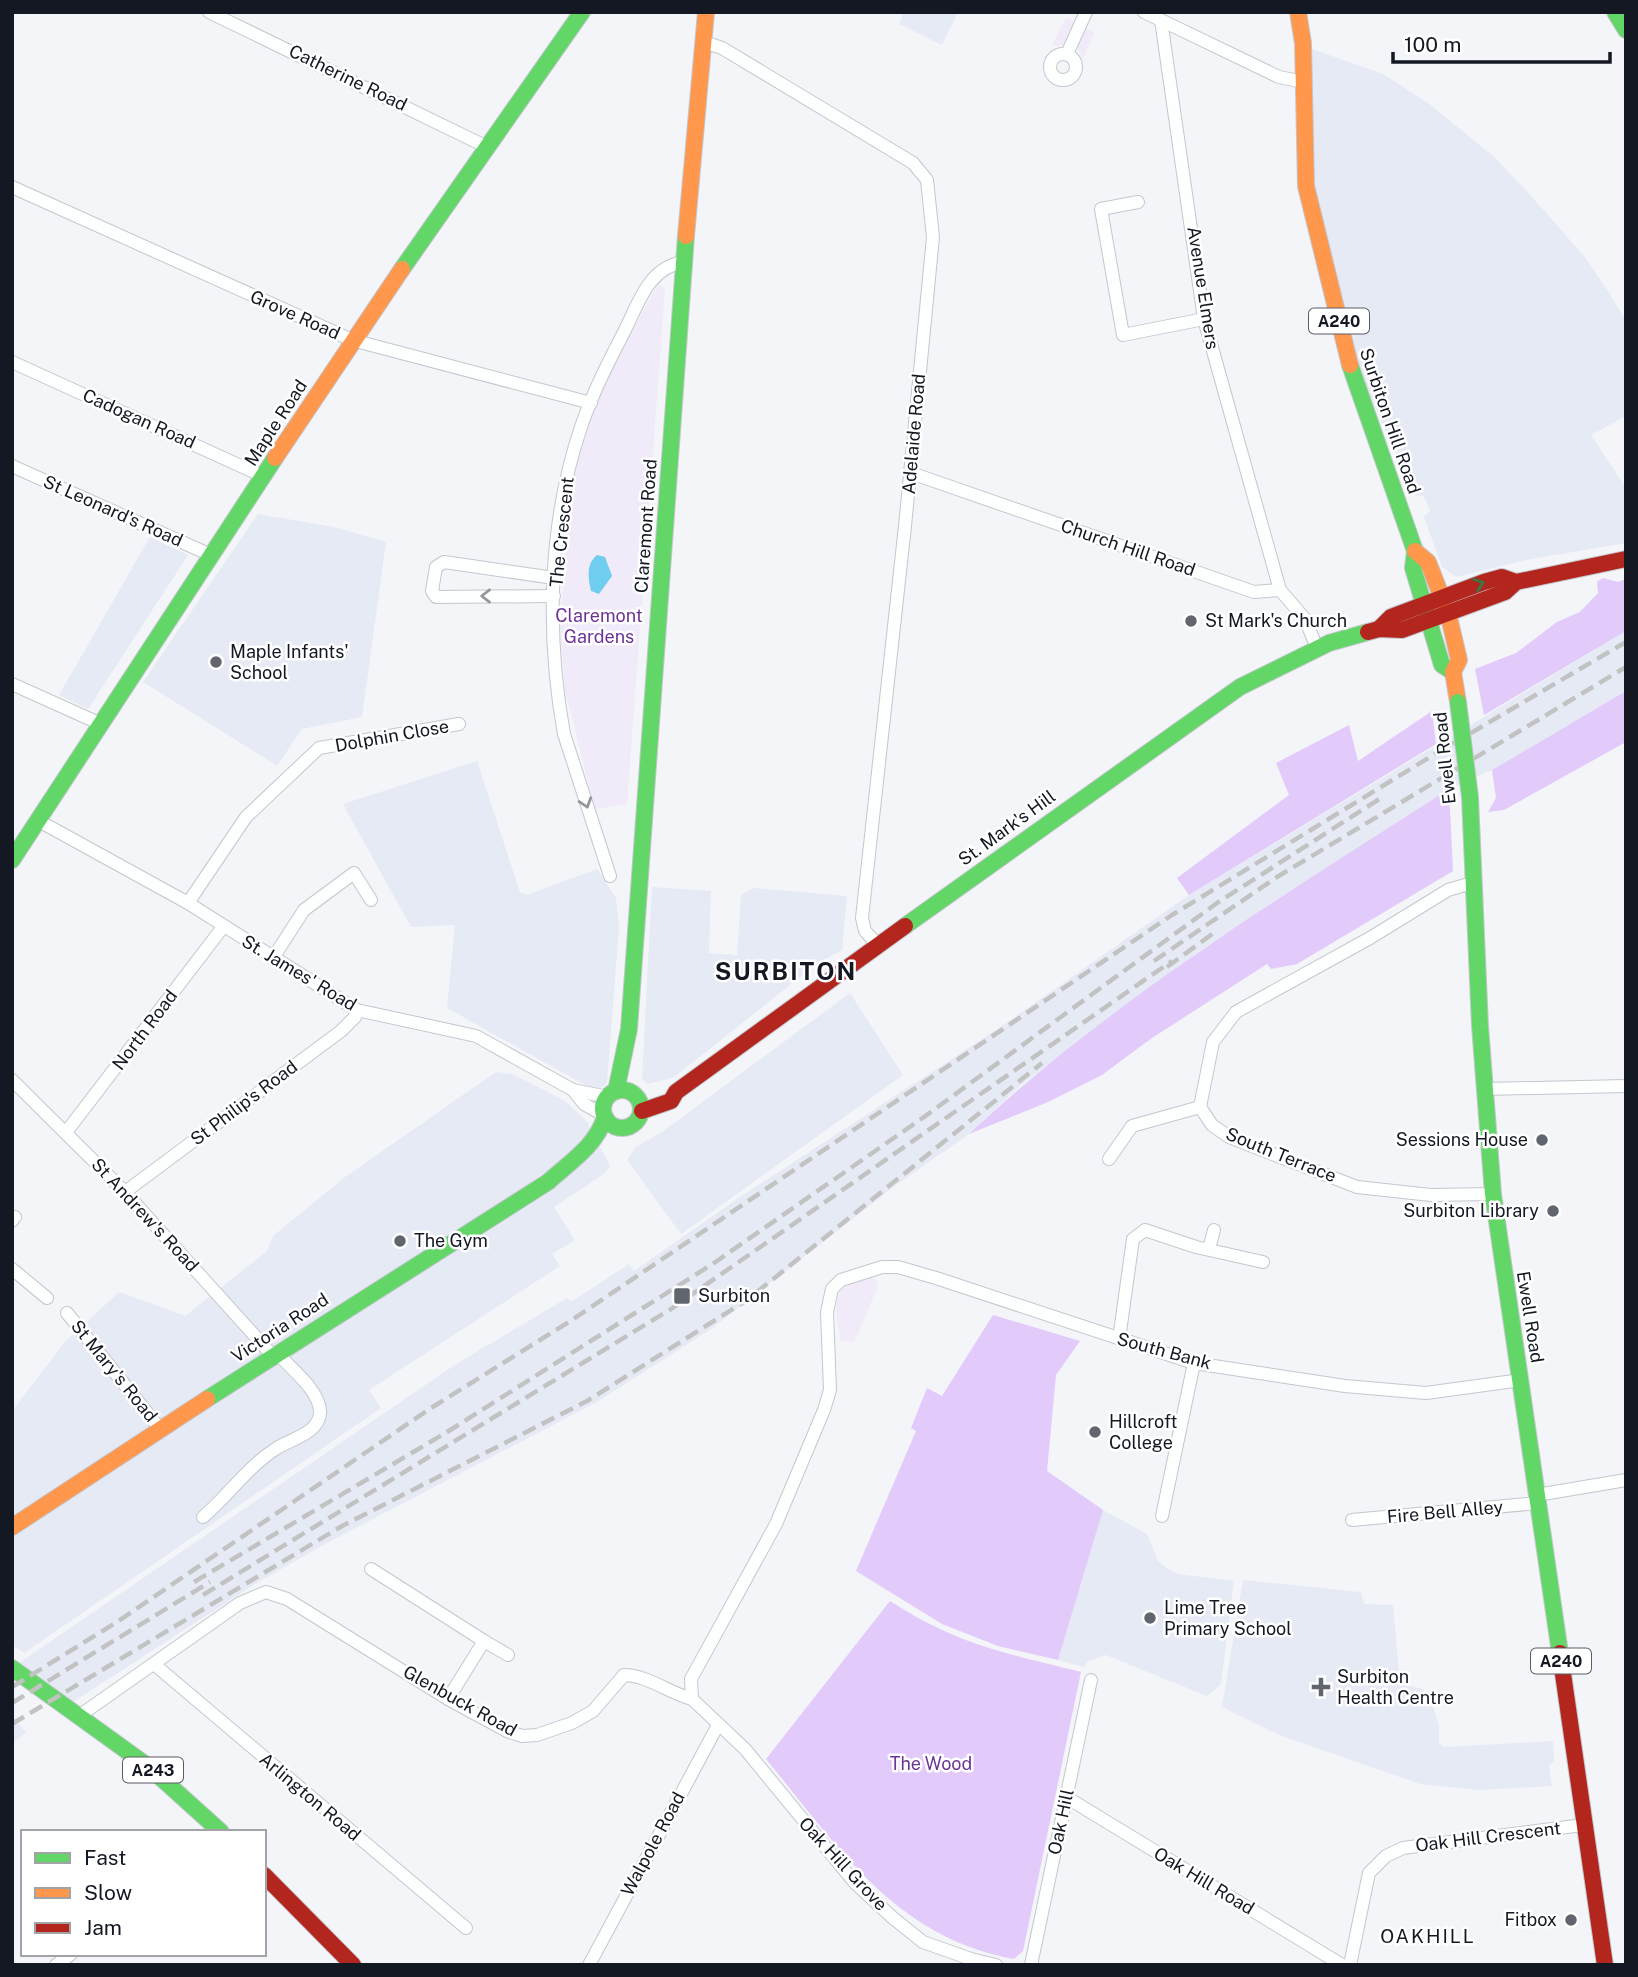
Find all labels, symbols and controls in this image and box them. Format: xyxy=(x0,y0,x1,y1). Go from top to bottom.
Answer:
scale bar xyxy=(1393,21,1610,65)
text: 100 m xyxy=(1404,32,1461,57)
street label: Catherine Road xyxy=(286,40,411,115)
street label: Avenue Elmers xyxy=(1183,225,1224,351)
street label: Grove Road xyxy=(247,285,343,344)
road number: A240 xyxy=(1309,308,1369,334)
street label: Surbiton Hill Road xyxy=(1356,345,1425,496)
street label: Adelaide Road xyxy=(898,373,929,495)
street label: Maple Road xyxy=(240,376,311,470)
street label: Cadogan Road xyxy=(79,384,199,453)
street label: Claremont Road xyxy=(630,458,661,594)
street label: St Leonard's Road xyxy=(40,470,186,551)
street label: The Crescent xyxy=(545,476,578,588)
street label: Church Hill Road xyxy=(1058,515,1198,580)
one-way arrow xyxy=(1473,578,1485,592)
one-way arrow xyxy=(480,588,491,604)
park label: Claremont Gardens xyxy=(555,605,643,647)
place label: St Mark's Church xyxy=(1205,610,1347,631)
marker: St Mark's Church xyxy=(1183,613,1199,629)
place label: Maple Infants' School xyxy=(230,641,349,683)
marker: Maple Infants' School xyxy=(208,654,224,670)
street label: Ewell Road xyxy=(1429,711,1460,805)
street label: Dolphin Close xyxy=(333,715,451,756)
street label: St. Mark's Hill xyxy=(954,785,1059,870)
one-way arrow xyxy=(578,796,592,809)
street label: St. James' Road xyxy=(238,930,360,1015)
district label: SURBITON xyxy=(715,957,857,985)
street label: North Road xyxy=(108,986,182,1074)
street label: St Philip's Road xyxy=(186,1056,301,1150)
street label: South Terrace xyxy=(1223,1123,1340,1186)
place label: Sessions House xyxy=(1396,1129,1528,1150)
marker: Sessions House xyxy=(1534,1132,1550,1148)
street label: St Andrew's Road xyxy=(87,1154,203,1276)
place label: Surbiton Library xyxy=(1403,1200,1539,1221)
marker: Surbiton Library xyxy=(1545,1203,1561,1219)
place label: The Gym xyxy=(414,1230,488,1251)
marker: The Gym xyxy=(392,1233,408,1249)
street label: Ewell Road xyxy=(1513,1270,1548,1364)
place label: Surbiton xyxy=(698,1285,770,1306)
marker: Surbiton xyxy=(672,1286,692,1306)
street label: Victoria Road xyxy=(227,1288,332,1367)
street label: St Mary's Road xyxy=(67,1315,162,1426)
street label: South Bank xyxy=(1115,1328,1214,1373)
place label: Hillcroft College xyxy=(1109,1411,1178,1453)
marker: Hillcroft College xyxy=(1087,1424,1103,1440)
street label: Fire Bell Alley xyxy=(1386,1496,1504,1527)
place label: Lime Tree Primary School xyxy=(1164,1597,1292,1639)
marker: Lime Tree Primary School xyxy=(1142,1610,1158,1626)
road number: A240 xyxy=(1531,1648,1591,1674)
street label: Glenbuck Road xyxy=(400,1661,521,1740)
place label: Surbiton Health Centre xyxy=(1337,1666,1454,1708)
marker: Surbiton Health Centre xyxy=(1311,1677,1331,1697)
street label: Arlington Road xyxy=(255,1748,365,1845)
park label: The Wood xyxy=(890,1753,972,1774)
road number: A243 xyxy=(123,1758,183,1782)
street label: Oak Hill xyxy=(1043,1787,1078,1857)
street label: Walpole Road xyxy=(616,1788,689,1899)
street label: Oak Hill Grove xyxy=(795,1813,892,1915)
street label: Oak Hill Crescent xyxy=(1414,1817,1562,1856)
legend xyxy=(21,1830,266,1956)
street label: Oak Hill Road xyxy=(1150,1842,1258,1919)
text: Fast xyxy=(84,1845,126,1870)
text: Slow xyxy=(84,1880,132,1905)
place label: Fitbox xyxy=(1504,1909,1557,1930)
marker: Fitbox xyxy=(1563,1912,1579,1928)
text: Jam xyxy=(84,1915,122,1940)
district label: OAKHILL xyxy=(1380,1925,1476,1947)

